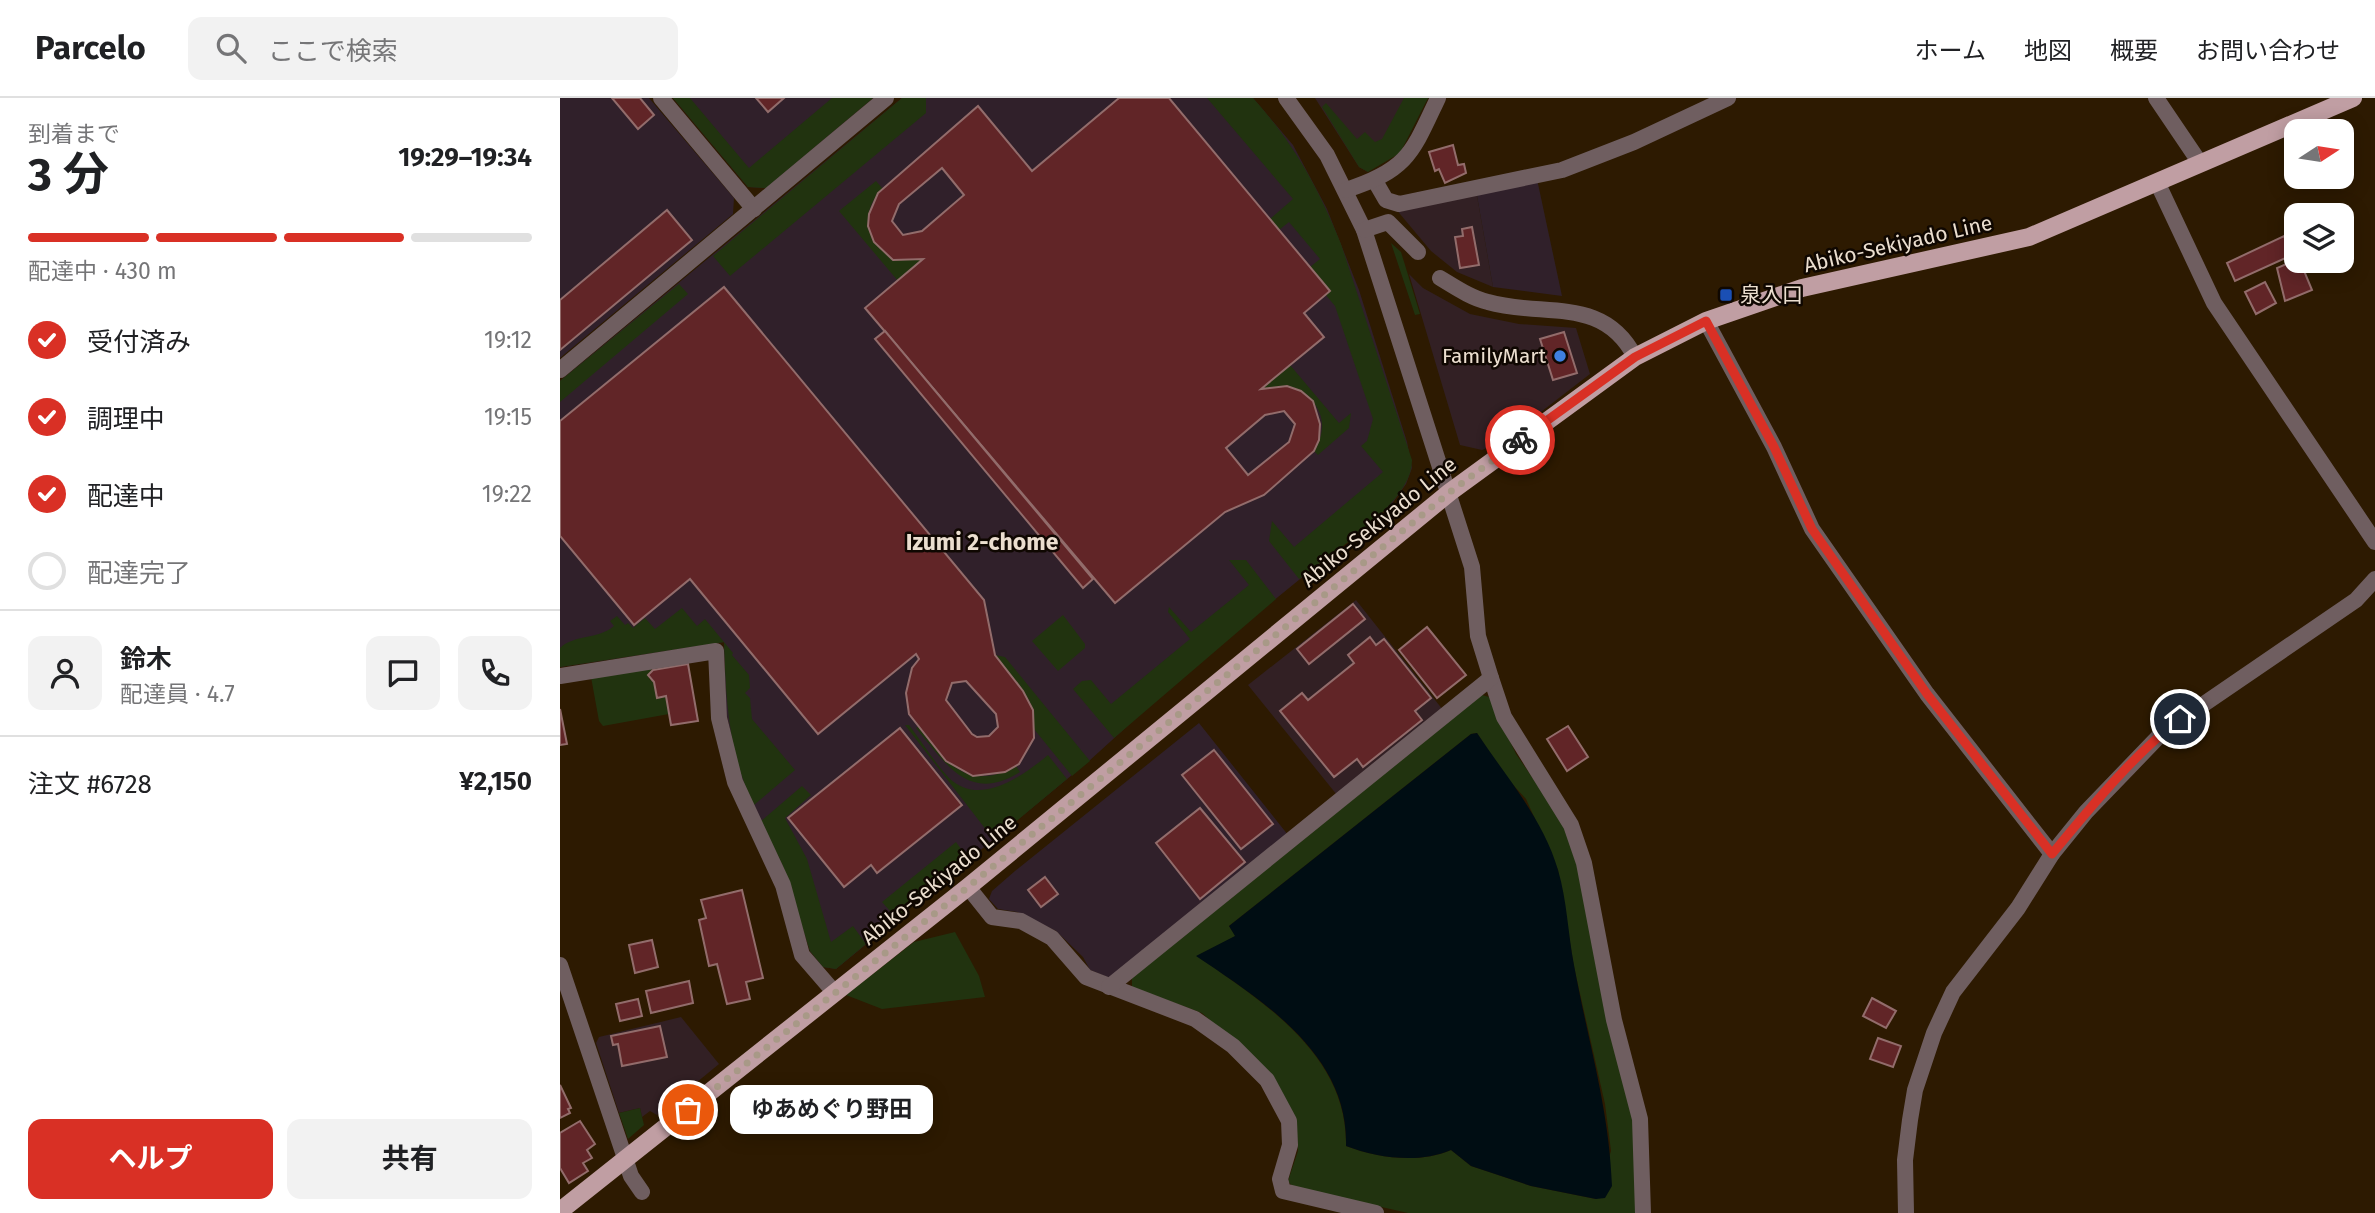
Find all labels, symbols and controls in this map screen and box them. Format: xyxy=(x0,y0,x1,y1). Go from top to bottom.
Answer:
search box xyxy=(188,17,678,80)
text: Parcelo xyxy=(35,28,146,68)
icon: search xyxy=(212,29,250,67)
text: ここで検索 xyxy=(268,36,398,67)
text: ホーム xyxy=(1915,37,1986,65)
text: 地図 xyxy=(2024,37,2072,65)
text: 概要 xyxy=(2110,37,2158,65)
text: お問い合わせ xyxy=(2196,37,2340,65)
north arrow xyxy=(2284,119,2354,189)
map controls xyxy=(2284,119,2354,273)
text: 到着まで xyxy=(28,120,120,148)
text: 19:29–19:34 xyxy=(398,142,532,173)
text: 3 分 xyxy=(28,147,109,202)
button: layers xyxy=(2284,203,2354,273)
street label: Abiko-Sekiyado Line xyxy=(1801,210,1995,278)
text: 配達中 · 430 m xyxy=(28,257,177,285)
place label: 泉入口 xyxy=(1740,282,1803,308)
marker: 泉入口 xyxy=(1718,287,1734,303)
icon: check xyxy=(28,321,66,359)
text: 19:12 xyxy=(484,326,532,354)
text: 受付済み xyxy=(87,327,191,358)
place label: FamilyMart xyxy=(1442,343,1546,369)
marker: FamilyMart xyxy=(1552,348,1568,364)
icon: check xyxy=(28,398,66,436)
text: 19:15 xyxy=(484,403,532,431)
text: 調理中 xyxy=(87,404,165,435)
courier xyxy=(1485,405,1555,475)
icon: bike xyxy=(1501,421,1539,459)
street label: Abiko-Sekiyado Line xyxy=(1296,451,1462,593)
icon: check xyxy=(28,475,66,513)
text: 19:22 xyxy=(482,480,532,508)
text: 配達中 xyxy=(87,481,165,512)
district label: Izumi 2-chome xyxy=(906,528,1059,556)
text: 配達完了 xyxy=(87,558,191,589)
button: person xyxy=(28,636,102,710)
button: chat xyxy=(366,636,440,710)
button: phone xyxy=(458,636,532,710)
text: 鈴木 xyxy=(120,644,172,675)
text: 配達員 · 4.7 xyxy=(120,680,235,708)
pin xyxy=(2150,689,2210,749)
icon: home xyxy=(2161,700,2199,738)
text: ¥2,150 xyxy=(459,766,532,797)
text: 注文 #6728 xyxy=(28,769,152,800)
street label: Abiko-Sekiyado Line xyxy=(856,809,1022,951)
pin xyxy=(658,1080,718,1140)
callout: ゆあめぐり野田 xyxy=(730,1086,933,1134)
icon: bag xyxy=(669,1091,707,1129)
text: ゆあめぐり野田 xyxy=(751,1095,912,1123)
button: ヘルプ xyxy=(28,1119,273,1199)
button: 共有 xyxy=(287,1119,532,1199)

